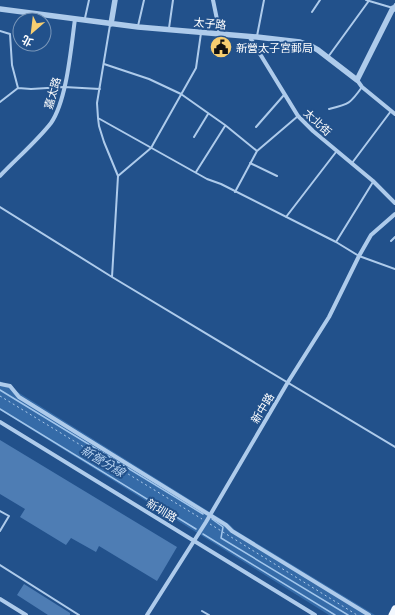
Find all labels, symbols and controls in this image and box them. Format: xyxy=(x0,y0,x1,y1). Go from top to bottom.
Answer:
north arrow xyxy=(12,12,52,52)
street label: 太子路 xyxy=(193,15,227,31)
text: 北 xyxy=(19,33,35,50)
public building icon: 新營太子宮郵局 xyxy=(208,34,234,60)
place label: 新營太子宮郵局 xyxy=(236,41,313,54)
street label: 嘉太路 xyxy=(41,75,63,111)
street label: 太北街 xyxy=(301,106,335,138)
street label: 新中路 xyxy=(248,391,276,425)
water label: 新營分線 xyxy=(79,442,129,481)
street label: 新圳路 xyxy=(145,496,179,524)

